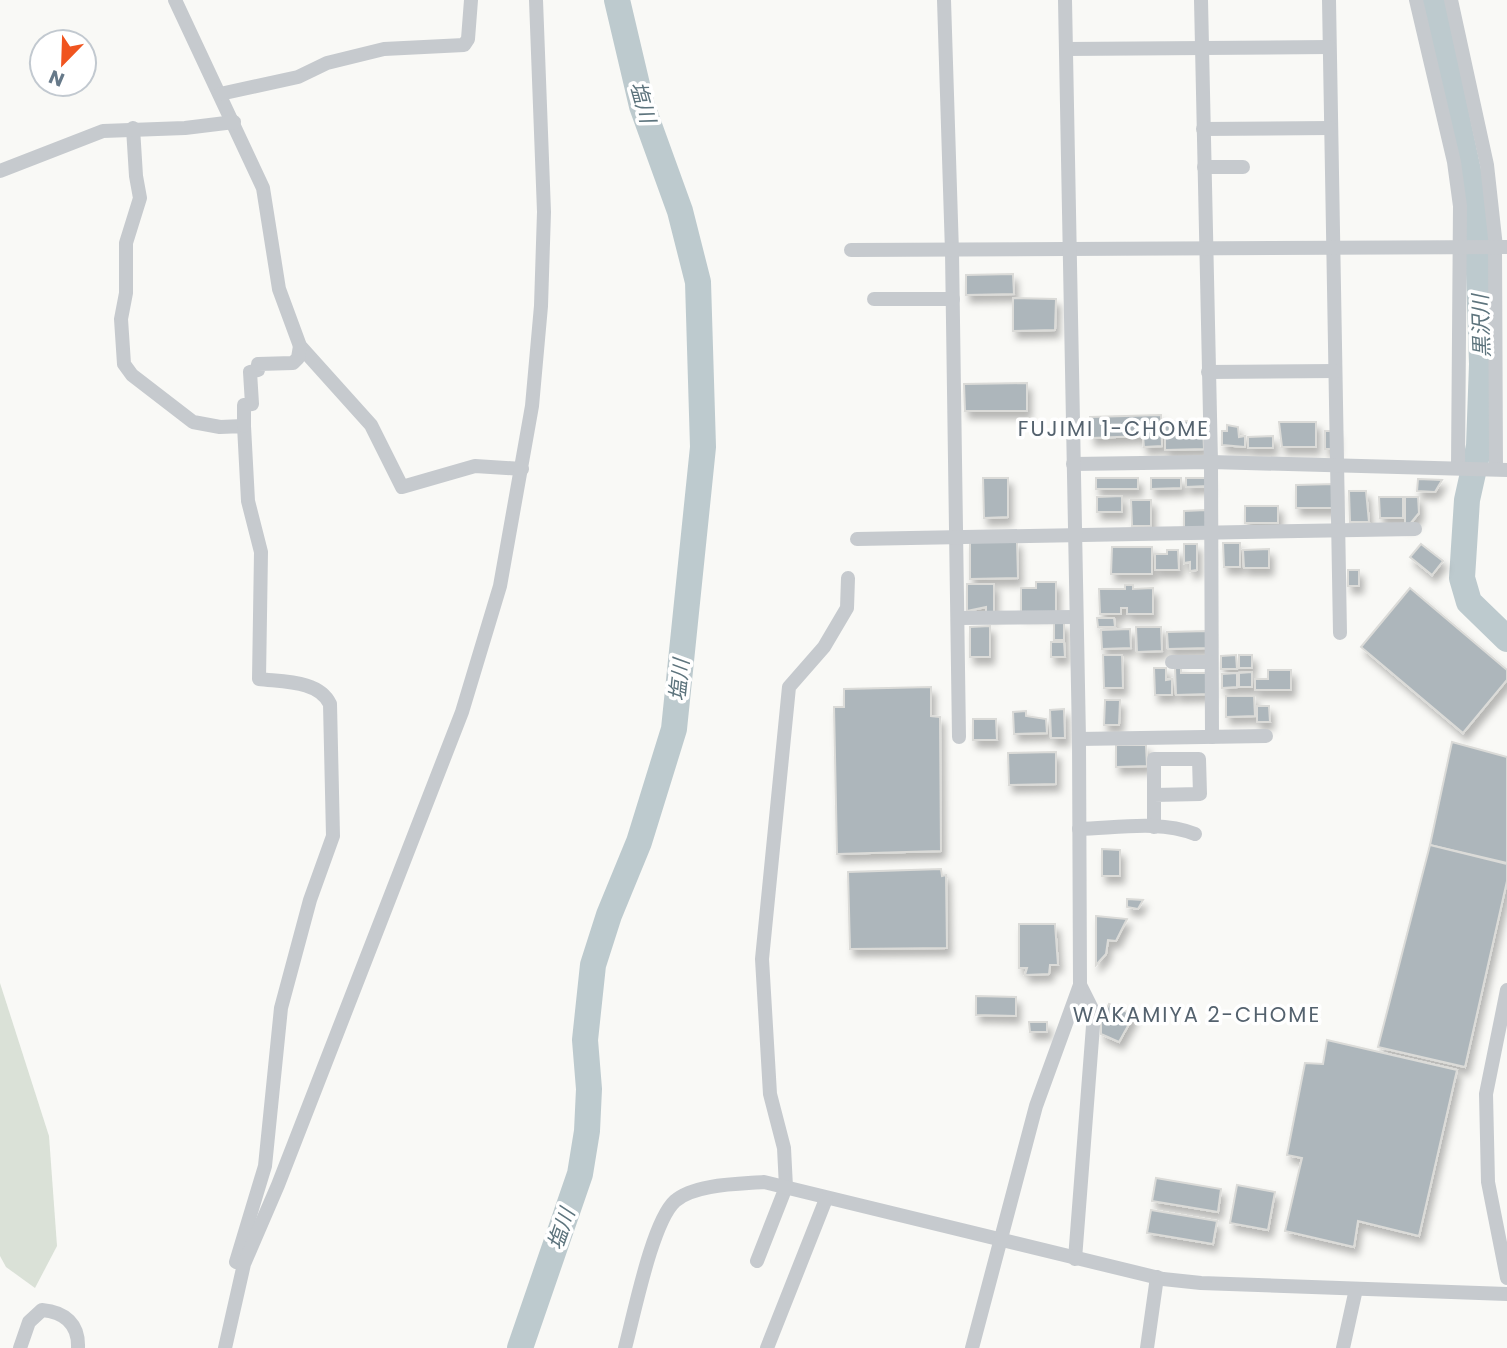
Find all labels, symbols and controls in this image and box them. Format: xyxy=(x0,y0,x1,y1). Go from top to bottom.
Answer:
north arrow xyxy=(28,28,98,98)
text: N xyxy=(45,63,68,93)
water label: 塩川 xyxy=(623,78,663,128)
water label: 黒沢川 xyxy=(1465,292,1497,358)
district label: FUJIMI 1-CHOME xyxy=(1018,414,1210,443)
water label: 塩川 xyxy=(662,656,696,702)
district label: WAKAMIYA 2-CHOME xyxy=(1073,1000,1321,1029)
water label: 塩川 xyxy=(540,1203,582,1254)

